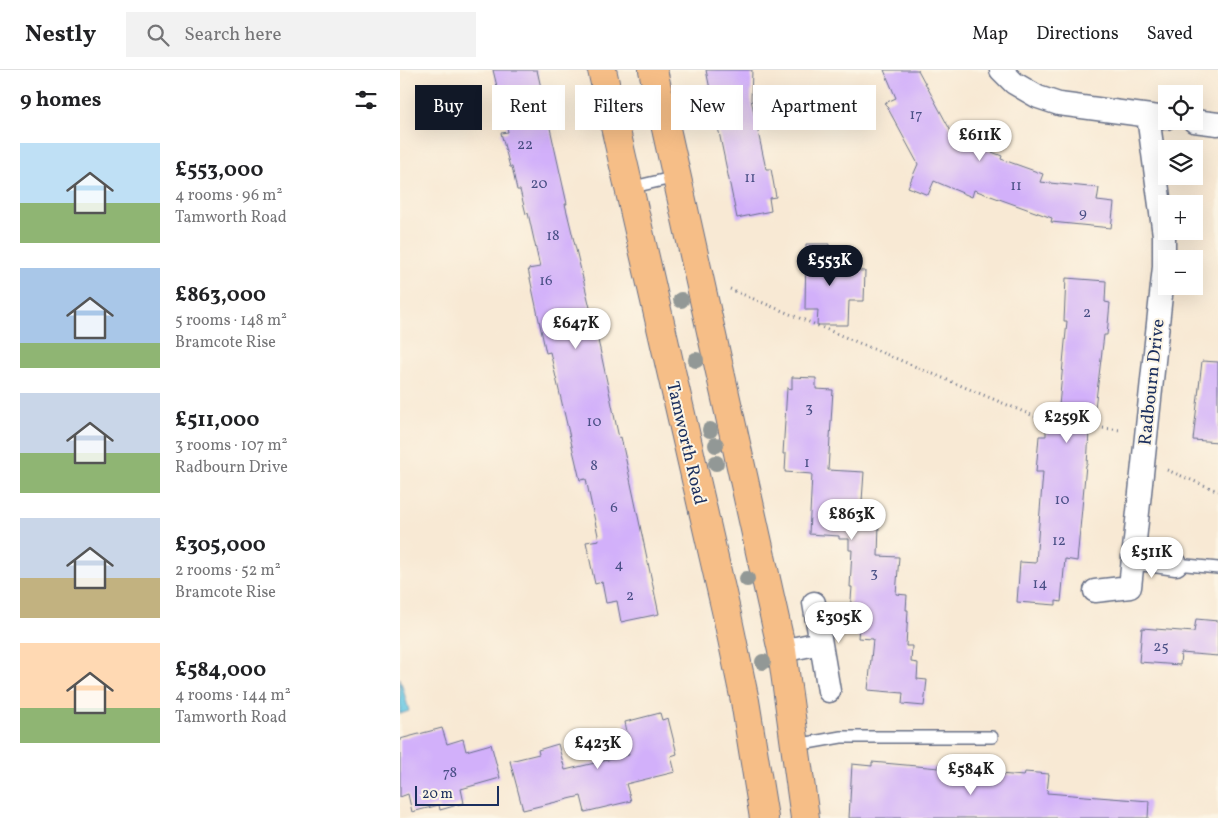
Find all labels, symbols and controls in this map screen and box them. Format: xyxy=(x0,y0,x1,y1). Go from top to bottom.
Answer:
search box xyxy=(126,12,476,57)
text: Nestly xyxy=(25,18,96,52)
icon: search xyxy=(144,21,172,49)
text: Search here xyxy=(184,22,282,48)
text: Map xyxy=(972,22,1008,47)
text: Directions xyxy=(1036,22,1119,47)
text: Saved xyxy=(1147,22,1193,47)
chip: Buy xyxy=(415,85,482,130)
chip: Rent xyxy=(492,85,565,130)
chip: Filters xyxy=(575,85,661,130)
chip: New xyxy=(671,85,743,130)
chip: Apartment xyxy=(753,85,876,130)
map controls xyxy=(1158,85,1203,295)
button: locate xyxy=(1158,85,1203,130)
text: 9 homes xyxy=(20,86,101,115)
icon: filters xyxy=(352,86,380,114)
house number: 17 xyxy=(909,105,923,126)
pin: £611K xyxy=(945,119,1015,162)
text: £611K xyxy=(959,125,1001,147)
house number: 22 xyxy=(517,135,533,156)
button: layers xyxy=(1158,140,1203,185)
text: £553,000 xyxy=(175,156,263,185)
icon: home xyxy=(60,163,120,223)
house number: 11 xyxy=(744,168,756,189)
house number: 20 xyxy=(531,174,547,195)
house number: 11 xyxy=(1010,176,1022,197)
text: 4 rooms · 96 m² xyxy=(175,185,282,207)
button: + xyxy=(1158,195,1203,240)
house number: 9 xyxy=(1079,203,1087,224)
text: Tamworth Road xyxy=(175,207,287,229)
house number: 18 xyxy=(546,226,560,247)
pin: £553K xyxy=(795,244,865,287)
text: £553K xyxy=(808,250,852,272)
button: − xyxy=(1158,250,1203,295)
house number: 16 xyxy=(539,271,553,292)
text: £863,000 xyxy=(175,281,266,310)
icon: home xyxy=(60,288,120,348)
house number: 2 xyxy=(1083,303,1091,324)
pin: £647K xyxy=(541,308,611,350)
text: 5 rooms · 148 m² xyxy=(175,310,287,332)
text: £647K xyxy=(553,313,599,335)
street label: Radbourn Drive xyxy=(1133,318,1172,447)
text: Bramcote Rise xyxy=(175,332,276,354)
street label: Tamworth Road xyxy=(659,379,712,507)
house number: 3 xyxy=(805,398,813,419)
pin: £259K xyxy=(1032,402,1102,444)
text: £511,000 xyxy=(175,406,259,435)
text: £259K xyxy=(1044,407,1090,429)
house number: 10 xyxy=(587,412,601,433)
icon: home xyxy=(60,413,120,473)
text: 3 rooms · 107 m² xyxy=(175,435,288,457)
house number: 1 xyxy=(804,453,810,474)
house number: 8 xyxy=(590,456,598,477)
text: Radbourn Drive xyxy=(175,457,288,479)
house number: 10 xyxy=(1055,490,1069,511)
house number: 6 xyxy=(610,498,618,519)
pin: £863K xyxy=(817,498,887,541)
text: £863K xyxy=(829,504,875,526)
text: £305,000 xyxy=(175,531,266,560)
house number: 12 xyxy=(1052,531,1066,552)
pin: £511K xyxy=(1117,536,1187,579)
icon: home xyxy=(60,538,120,598)
text: £511K xyxy=(1131,542,1173,564)
house number: 4 xyxy=(615,555,624,576)
text: 2 rooms · 52 m² xyxy=(175,560,281,582)
house number: 3 xyxy=(870,563,878,584)
house number: 14 xyxy=(1033,574,1047,595)
text: Bramcote Rise xyxy=(175,582,276,604)
house number: 2 xyxy=(626,586,634,607)
pin: £305K xyxy=(804,602,874,644)
text: £305K xyxy=(816,607,862,629)
house number: 25 xyxy=(1153,637,1169,658)
text: £584,000 xyxy=(175,656,266,685)
icon: home xyxy=(60,663,120,723)
text: 4 rooms · 144 m² xyxy=(175,685,291,707)
text: Tamworth Road xyxy=(175,707,287,729)
pin: £423K xyxy=(563,728,633,770)
text: £423K xyxy=(575,733,621,755)
pin: £584K xyxy=(936,754,1006,796)
text: £584K xyxy=(948,759,994,781)
house number: 78 xyxy=(443,763,457,784)
scale bar xyxy=(415,783,499,806)
text: 20 m xyxy=(422,785,453,804)

